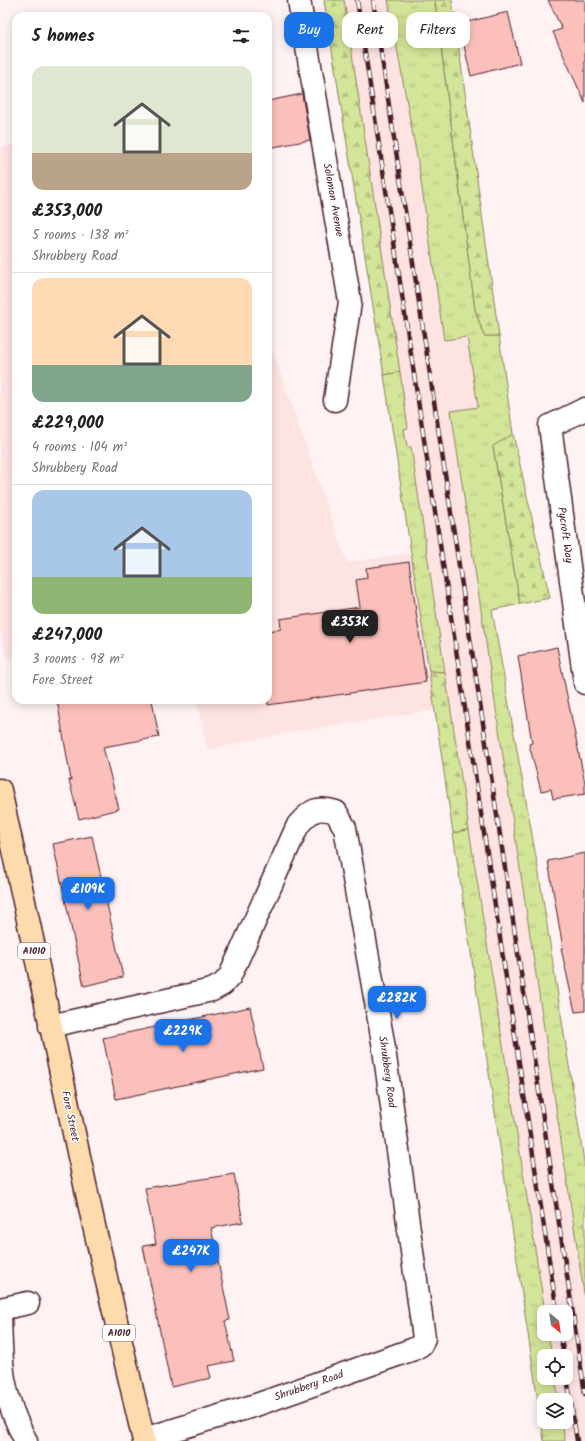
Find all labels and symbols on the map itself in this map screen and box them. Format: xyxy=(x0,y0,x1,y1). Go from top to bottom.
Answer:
street label: Solomon Avenue xyxy=(318,162,348,238)
street label: Pycroft Way xyxy=(552,506,578,565)
pin: £353K xyxy=(322,610,378,644)
pin: £109K xyxy=(60,877,116,911)
road number: A1010 xyxy=(18,943,50,959)
pin: £282K xyxy=(369,986,425,1020)
pin: £229K xyxy=(155,1019,211,1053)
street label: Shrubbery Road xyxy=(373,1035,401,1110)
street label: Fore Street xyxy=(56,1089,84,1144)
pin: £247K xyxy=(163,1239,219,1273)
north arrow xyxy=(537,1305,573,1341)
road number: A1010 xyxy=(103,1325,135,1341)
street label: Shrubbery Road xyxy=(272,1366,347,1406)

